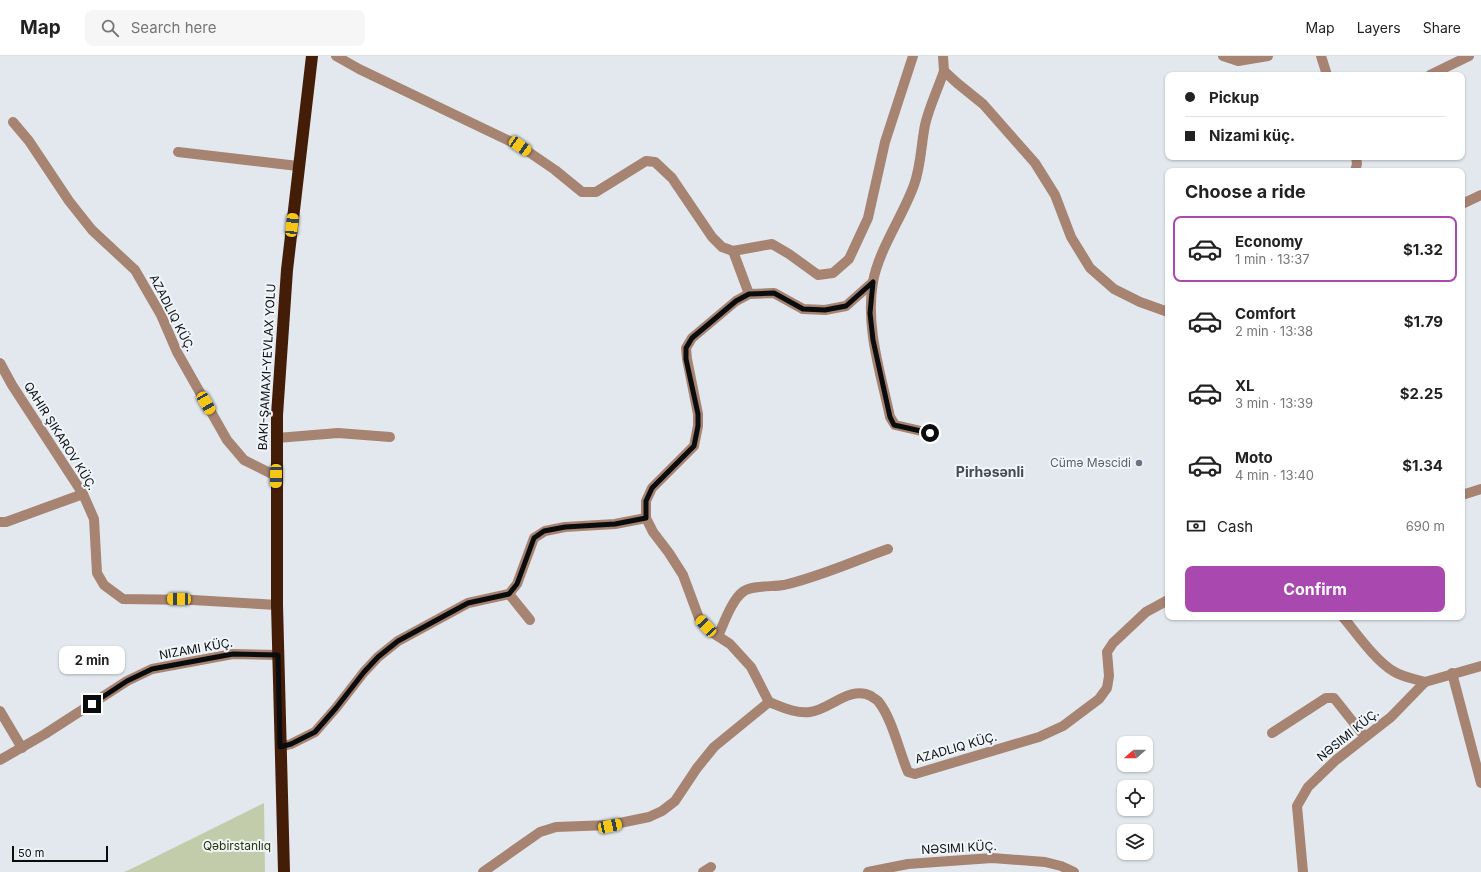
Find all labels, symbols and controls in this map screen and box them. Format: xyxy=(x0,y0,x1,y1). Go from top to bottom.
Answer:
search box xyxy=(85,10,365,46)
text: Map xyxy=(20,16,61,39)
icon: search xyxy=(99,17,121,39)
text: Search here xyxy=(131,18,216,37)
text: Map xyxy=(1306,19,1335,36)
text: Layers xyxy=(1357,19,1401,36)
text: Share xyxy=(1423,19,1461,36)
text: Pickup xyxy=(1209,88,1259,107)
text: Nizami küç. xyxy=(1209,126,1295,145)
car xyxy=(507,134,533,158)
text: Choose a ride xyxy=(1185,181,1306,202)
car xyxy=(285,212,299,238)
icon: car xyxy=(1187,231,1223,267)
text: Economy xyxy=(1235,232,1303,251)
text: $1.32 xyxy=(1403,240,1443,259)
text: 1 min · 13:37 xyxy=(1235,251,1310,267)
street label: AZADLIQ KÜÇ. xyxy=(147,272,198,354)
street label: BAKI-ŞAMAXI-YEVLAX YOLU xyxy=(255,283,278,451)
icon: car xyxy=(1187,303,1223,339)
text: Comfort xyxy=(1235,304,1296,323)
text: $1.79 xyxy=(1404,312,1443,331)
text: 2 min · 13:38 xyxy=(1235,323,1313,339)
icon: car xyxy=(1187,375,1223,411)
text: XL xyxy=(1235,376,1255,395)
street label: QAHIR ŞIKAROV KÜÇ. xyxy=(21,379,100,493)
text: $2.25 xyxy=(1400,384,1443,403)
car xyxy=(195,390,217,416)
text: 3 min · 13:39 xyxy=(1235,395,1313,411)
route start xyxy=(921,424,939,442)
icon: car xyxy=(1187,447,1223,483)
text: Moto xyxy=(1235,448,1273,467)
place label: Cümə Məscidi xyxy=(1050,455,1131,470)
text: $1.34 xyxy=(1402,456,1443,475)
marker: Cümə Məscidi xyxy=(1134,458,1144,468)
district label: Pirhəsənli xyxy=(956,463,1024,480)
car xyxy=(270,464,282,488)
text: 4 min · 13:40 xyxy=(1235,467,1314,483)
icon: cash xyxy=(1185,515,1207,537)
text: Cash xyxy=(1217,517,1253,536)
text: 690 m xyxy=(1406,518,1445,534)
button: Confirm xyxy=(1185,566,1445,612)
car xyxy=(167,593,191,605)
car xyxy=(693,613,719,639)
street label: NIZAMI KÜÇ. xyxy=(158,635,234,662)
callout: 2 min xyxy=(59,646,125,674)
text: 2 min xyxy=(75,652,109,668)
route end xyxy=(83,695,101,713)
street label: NƏSIMI KÜÇ. xyxy=(1314,705,1382,764)
street label: AZADLIQ KÜÇ. xyxy=(913,729,999,766)
north arrow xyxy=(1117,736,1153,772)
map controls xyxy=(1117,736,1153,860)
button: locate xyxy=(1117,780,1153,816)
car xyxy=(597,818,623,834)
button: layers xyxy=(1117,824,1153,860)
park label: Qəbirstanlıq xyxy=(203,838,271,853)
street label: NƏSIMI KÜÇ. xyxy=(921,838,997,857)
scale bar xyxy=(12,844,108,863)
text: 50 m xyxy=(18,846,44,860)

